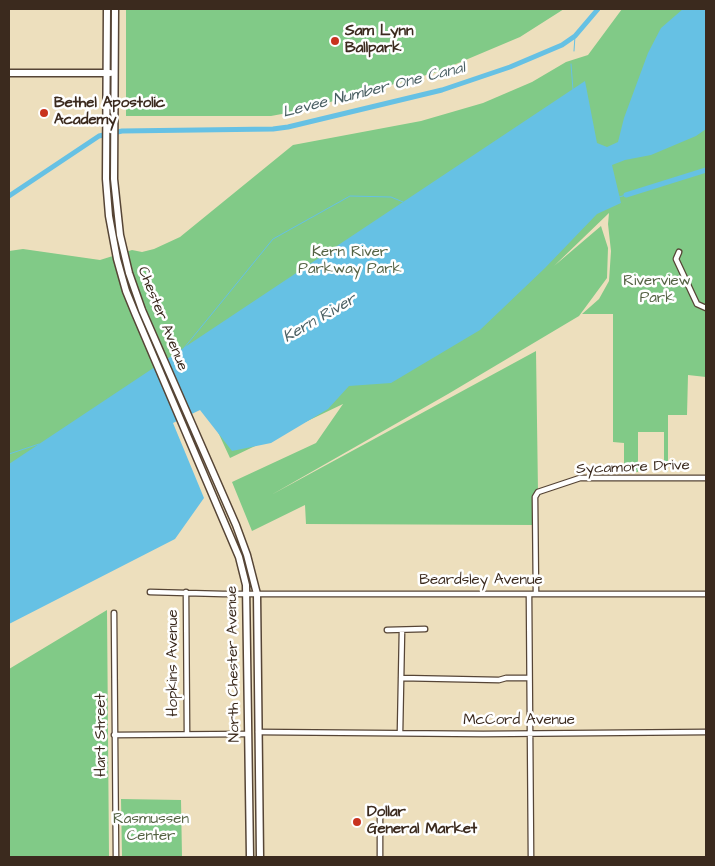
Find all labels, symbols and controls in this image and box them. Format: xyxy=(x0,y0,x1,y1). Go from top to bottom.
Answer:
place label: Sam Lynn Ballpark xyxy=(345,23,414,58)
marker: Sam Lynn Ballpark xyxy=(329,35,341,47)
water label: Levee Number One Canal xyxy=(281,59,467,123)
place label: Bethel Apostolic Academy xyxy=(54,95,165,130)
marker: Bethel Apostolic Academy xyxy=(38,107,50,119)
park label: Kern River Parkway Park xyxy=(298,244,402,279)
street label: Chester Avenue xyxy=(133,264,191,374)
park label: Riverview Park xyxy=(623,273,691,308)
water label: Kern River xyxy=(280,290,360,348)
street label: Sycamore Drive xyxy=(576,457,690,479)
street label: Beardsley Avenue xyxy=(419,572,543,590)
street label: North Chester Avenue xyxy=(224,586,244,742)
street label: Hopkins Avenue xyxy=(165,609,183,717)
street label: Hart Street xyxy=(93,693,111,777)
street label: McCord Avenue xyxy=(463,712,575,730)
place label: Dollar General Market xyxy=(367,804,477,839)
park label: Rasmussen Center xyxy=(113,811,189,846)
marker: Dollar General Market xyxy=(351,816,363,828)

